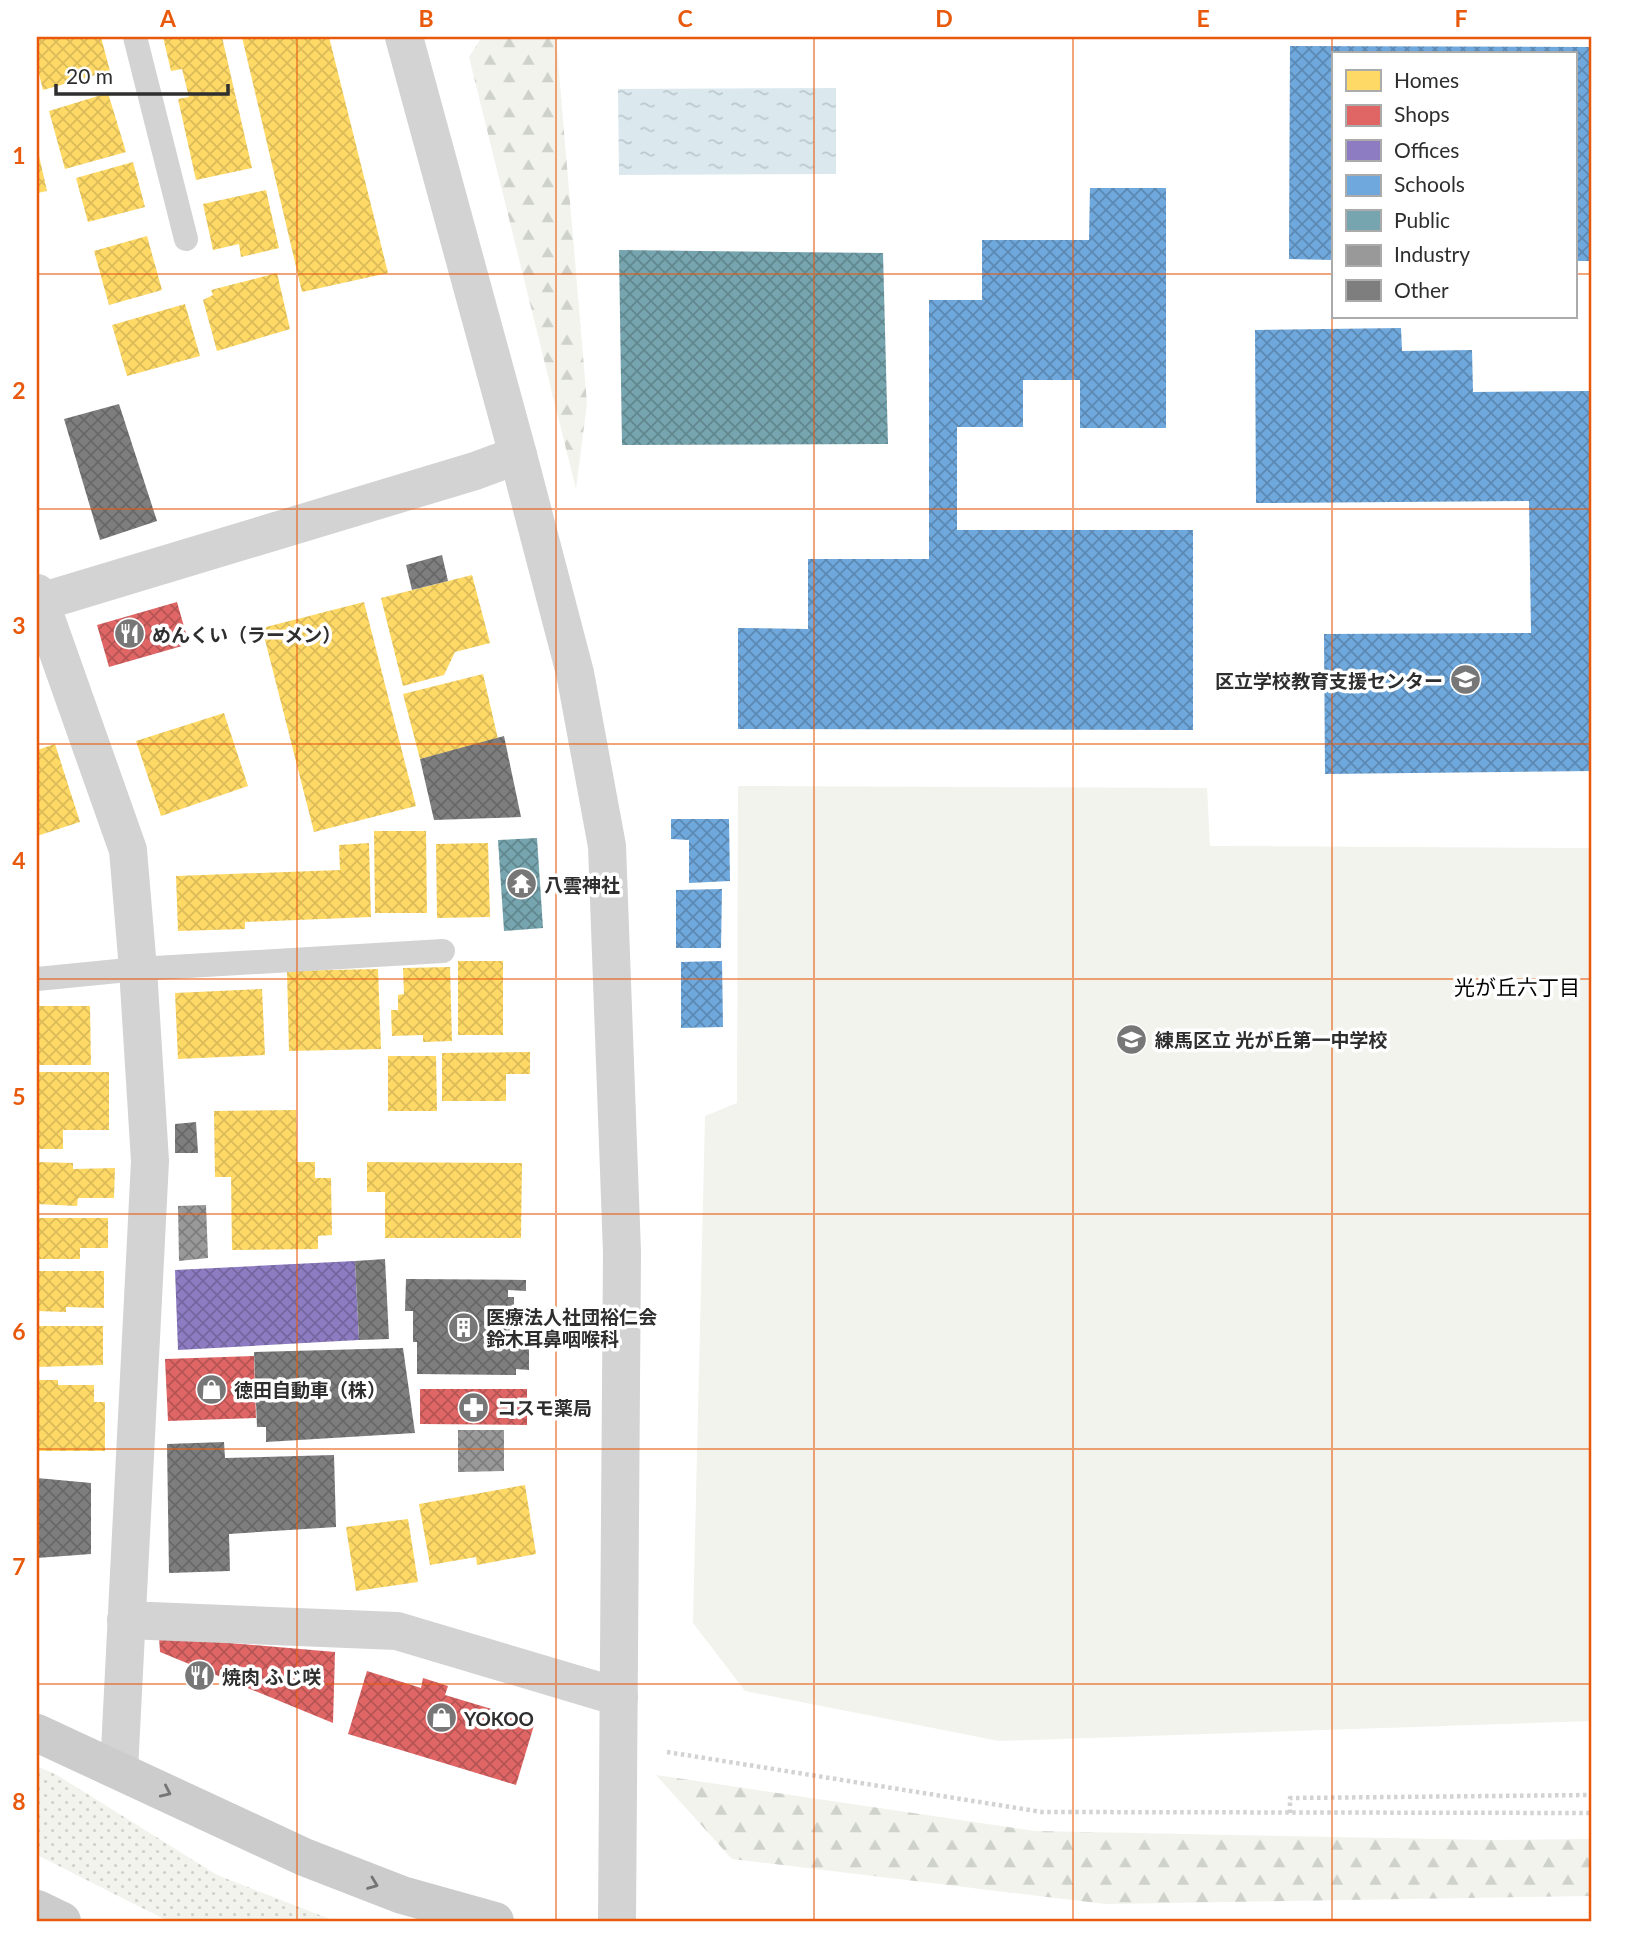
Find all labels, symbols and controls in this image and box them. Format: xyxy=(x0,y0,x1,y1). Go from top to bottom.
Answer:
text: A xyxy=(159,4,177,32)
text: B xyxy=(418,4,434,32)
text: C xyxy=(677,4,693,32)
text: D xyxy=(935,4,953,32)
text: E xyxy=(1196,4,1210,32)
text: F xyxy=(1454,4,1468,32)
scale bar xyxy=(56,52,228,96)
legend xyxy=(1332,52,1576,318)
text: 20 m xyxy=(66,63,113,88)
text: Homes xyxy=(1394,67,1459,92)
text: Shops xyxy=(1394,101,1450,126)
text: Offices xyxy=(1394,137,1459,162)
text: 1 xyxy=(12,141,26,169)
text: Schools xyxy=(1394,171,1465,196)
text: Public xyxy=(1394,207,1450,232)
text: Industry xyxy=(1394,241,1470,266)
text: Other xyxy=(1394,277,1449,302)
text: 2 xyxy=(12,376,26,404)
text: 3 xyxy=(12,611,26,639)
restaurant icon: めんくい（ラーメン） xyxy=(112,617,146,651)
place label: めんくい（ラーメン） xyxy=(152,623,341,646)
school or university icon: 区立学校教育支援センター xyxy=(1449,663,1483,697)
place label: 区立学校教育支援センター xyxy=(1215,669,1443,692)
text: 4 xyxy=(12,846,26,874)
temple icon: 八雲神社 xyxy=(504,867,538,901)
place label: 八雲神社 xyxy=(544,873,620,896)
district label: 光が丘六丁目 xyxy=(1454,974,1580,999)
school or university icon: 練馬区立 光が丘第一中学校 xyxy=(1115,1022,1149,1056)
place label: 練馬区立 光が丘第一中学校 xyxy=(1155,1028,1388,1051)
text: 5 xyxy=(12,1082,26,1110)
place label: 医療法人社団裕仁会 鈴木耳鼻咽喉科 xyxy=(486,1305,657,1350)
building icon: 医療法人社団裕仁会 鈴木耳鼻咽喉科 xyxy=(446,1310,480,1344)
text: 6 xyxy=(12,1317,26,1345)
shop icon: 徳田自動車（株） xyxy=(194,1372,228,1406)
place label: 徳田自動車（株） xyxy=(234,1378,386,1401)
pharmacy icon: コスモ薬局 xyxy=(457,1390,491,1424)
place label: コスモ薬局 xyxy=(497,1396,592,1419)
text: 7 xyxy=(12,1552,26,1580)
restaurant icon: 焼肉 ふじ咲 xyxy=(182,1659,216,1693)
place label: 焼肉 ふじ咲 xyxy=(222,1665,322,1688)
shop icon: YOKOO xyxy=(424,1701,458,1735)
place label: YOKOO xyxy=(463,1707,534,1730)
one-way arrow xyxy=(158,1784,171,1798)
text: 8 xyxy=(12,1787,26,1815)
one-way arrow xyxy=(367,1876,379,1890)

